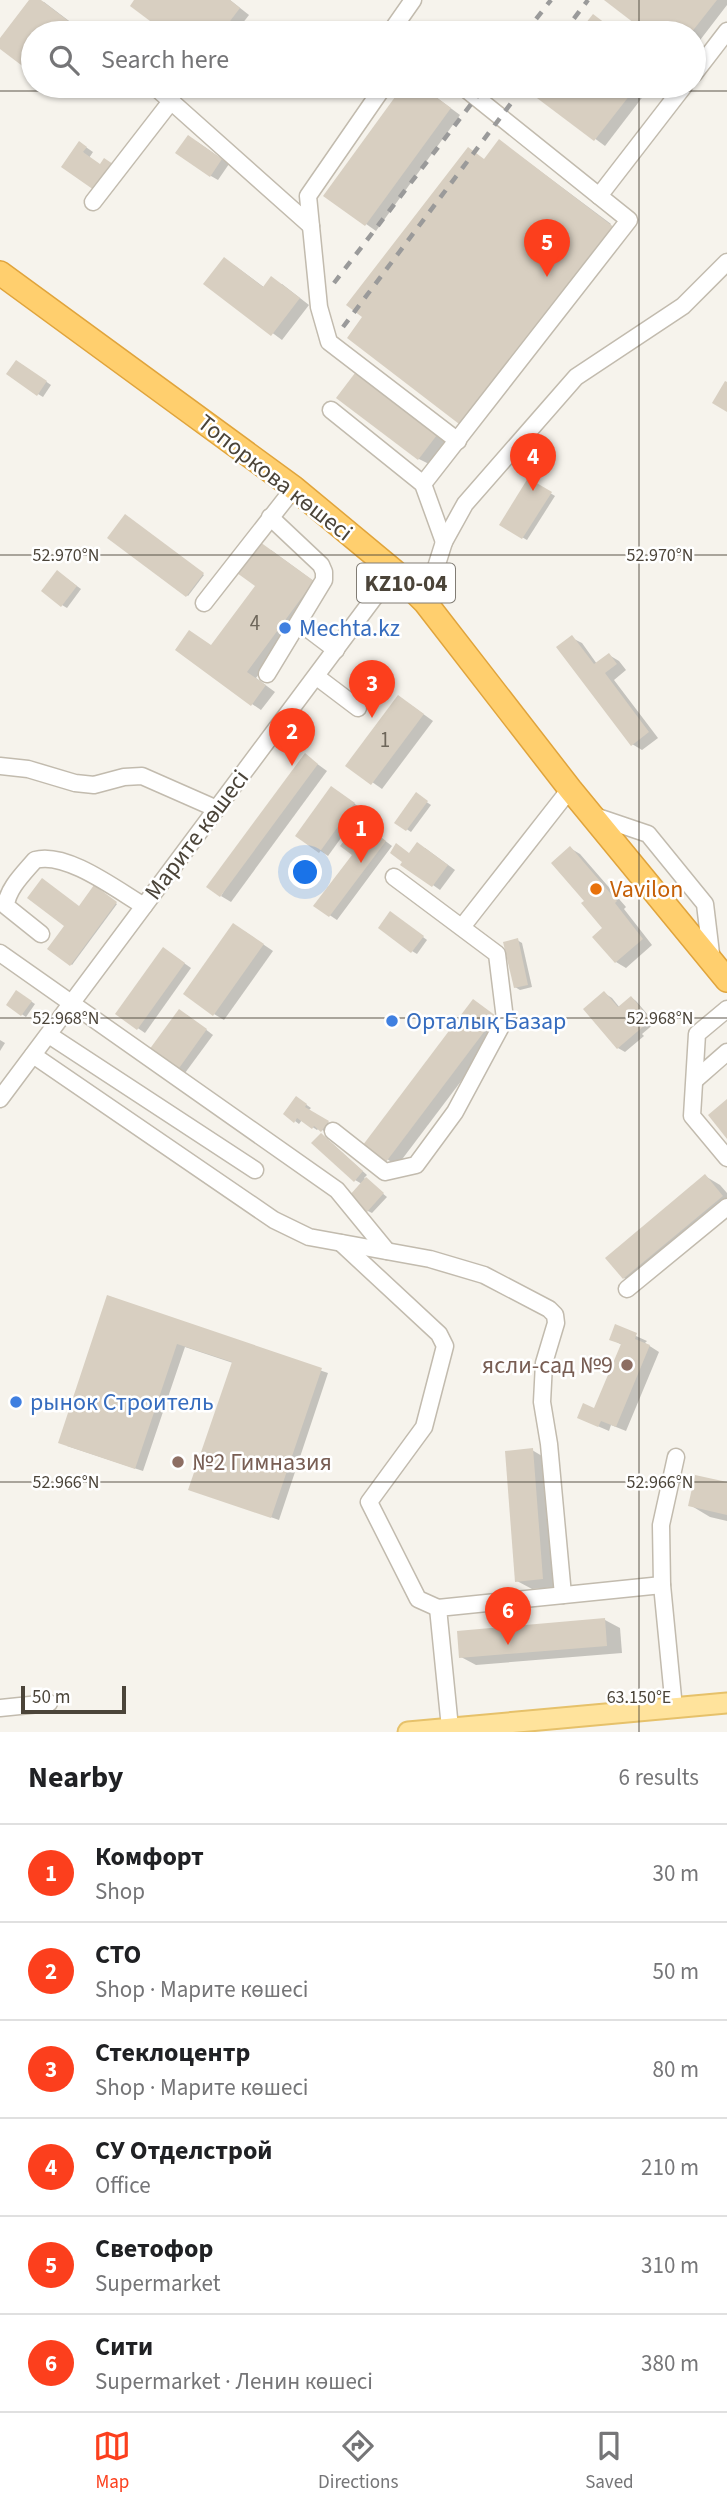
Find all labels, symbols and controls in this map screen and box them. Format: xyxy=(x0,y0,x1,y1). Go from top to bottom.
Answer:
search box xyxy=(21,21,706,98)
icon: search xyxy=(45,41,83,79)
text: Search here xyxy=(101,41,229,78)
pin: 5 xyxy=(524,219,570,277)
street label: Топоркова көшесі xyxy=(190,406,360,550)
pin: 4 xyxy=(510,433,556,491)
text: 52.970°N xyxy=(33,543,99,568)
text: 52.970°N xyxy=(627,543,693,568)
road number: KZ10-04 xyxy=(357,564,455,603)
house number: 4 xyxy=(250,608,260,638)
place label: Mechta.kz xyxy=(299,611,400,646)
marker: Mechta.kz xyxy=(277,620,293,636)
pin: 3 xyxy=(349,660,395,718)
pin: 2 xyxy=(269,708,315,766)
house number: 1 xyxy=(380,725,390,755)
street label: Марите көшесі xyxy=(136,763,258,907)
pin: 1 xyxy=(338,805,384,863)
your location xyxy=(288,855,322,889)
place label: Vavilon xyxy=(610,872,683,907)
marker: Vavilon xyxy=(588,881,604,897)
place label: Орталық Базар xyxy=(406,1004,566,1039)
text: 52.968°N xyxy=(33,1006,99,1031)
text: 52.968°N xyxy=(627,1006,693,1031)
marker: Орталық Базар xyxy=(384,1013,400,1029)
place label: ясли-сад №9 xyxy=(482,1348,613,1383)
marker: ясли-сад №9 xyxy=(619,1357,635,1373)
place label: рынок Строитель xyxy=(30,1385,214,1420)
marker: рынок Строитель xyxy=(8,1394,24,1410)
place label: №2 Гимназия xyxy=(192,1445,332,1480)
marker: №2 Гимназия xyxy=(170,1454,186,1470)
text: 52.966°N xyxy=(33,1470,99,1495)
text: 52.966°N xyxy=(627,1470,693,1495)
pin: 6 xyxy=(485,1587,531,1645)
scale bar xyxy=(21,1683,126,1715)
text: 50 m xyxy=(32,1684,70,1711)
text: 63.150°E xyxy=(607,1685,671,1710)
text: Nearby xyxy=(28,1756,123,1799)
text: 6 results xyxy=(619,1761,699,1794)
text: Комфорт xyxy=(95,1838,204,1875)
text: 1 xyxy=(45,1857,57,1890)
text: 30 m xyxy=(652,1857,699,1890)
text: Shop xyxy=(95,1875,145,1908)
text: СТО xyxy=(95,1936,141,1973)
text: 2 xyxy=(45,1955,57,1988)
text: 50 m xyxy=(652,1955,699,1988)
text: Shop · Марите көшесі xyxy=(95,1973,309,2006)
text: Стеклоцентр xyxy=(95,2034,250,2071)
text: 3 xyxy=(45,2053,57,2086)
text: 80 m xyxy=(652,2053,699,2086)
text: Shop · Марите көшесі xyxy=(95,2071,309,2104)
text: СУ Отделстрой xyxy=(95,2132,272,2169)
text: 4 xyxy=(45,2151,57,2184)
text: 210 m xyxy=(641,2151,699,2184)
text: Office xyxy=(95,2169,151,2202)
text: Светофор xyxy=(95,2230,213,2267)
text: 5 xyxy=(45,2249,57,2282)
text: 310 m xyxy=(641,2249,699,2282)
text: Supermarket xyxy=(95,2267,221,2300)
text: Сити xyxy=(95,2328,153,2365)
text: 6 xyxy=(45,2347,57,2380)
text: 380 m xyxy=(641,2347,699,2380)
text: Supermarket · Ленин көшесі xyxy=(95,2365,373,2398)
tab: Map xyxy=(93,2427,131,2496)
tab: Directions xyxy=(318,2427,398,2496)
tab: Saved xyxy=(585,2427,634,2496)

